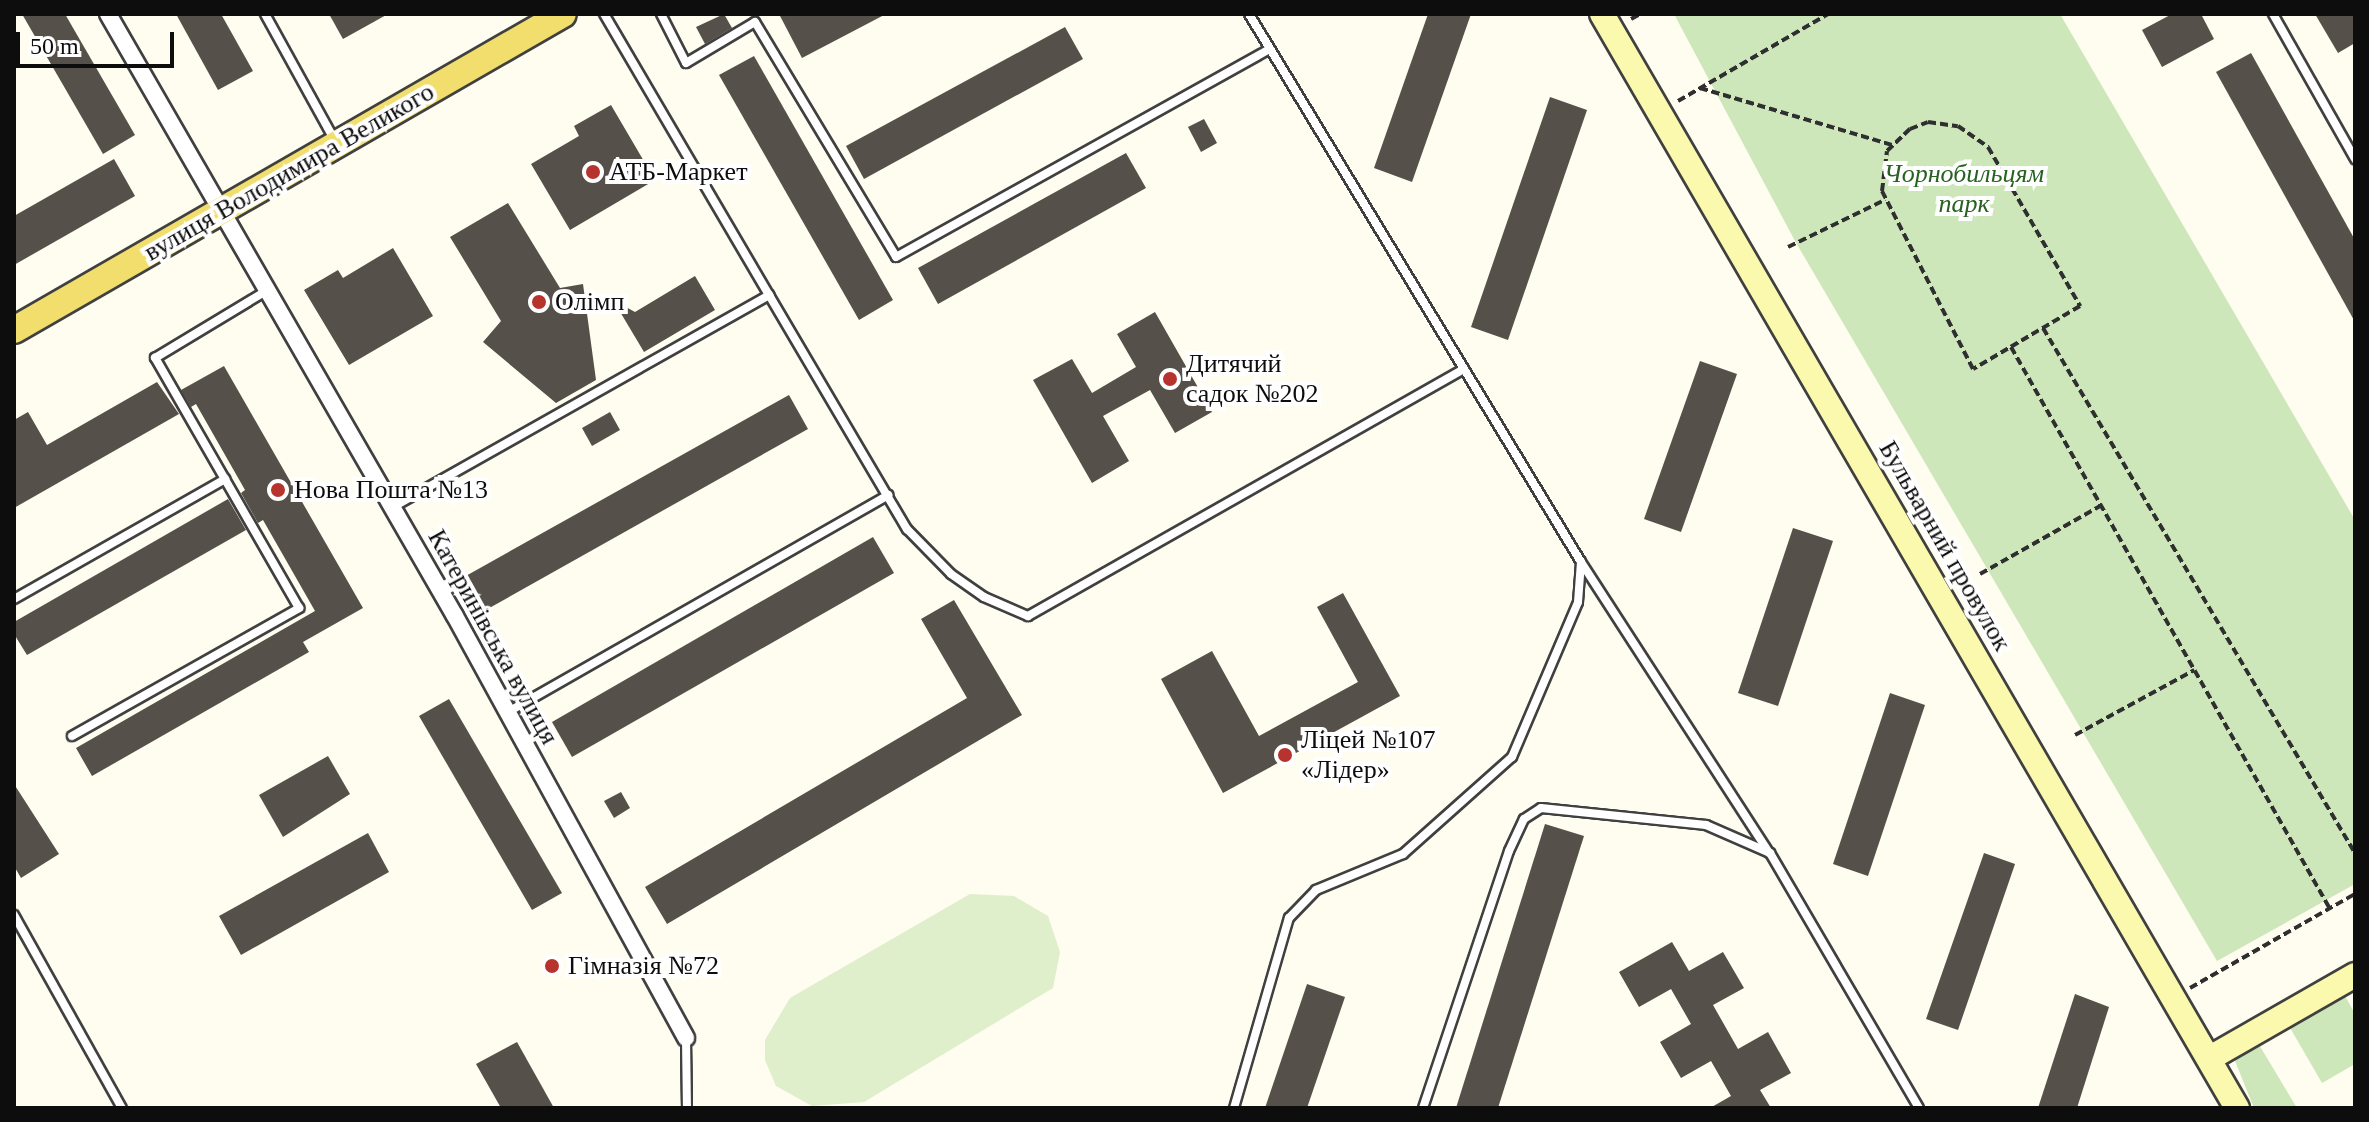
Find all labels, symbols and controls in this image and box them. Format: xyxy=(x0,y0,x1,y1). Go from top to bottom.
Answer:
scale bar xyxy=(20,16,178,66)
text: 50 m xyxy=(30,33,79,59)
street label: вулиця Володимира Великого xyxy=(139,76,439,268)
place label: АТБ-Маркет xyxy=(609,156,748,188)
park label: Чорнобильцям парк xyxy=(1884,158,2044,220)
marker: АТБ-Маркет xyxy=(584,163,602,181)
place label: Олімп xyxy=(555,286,624,318)
marker: Олімп xyxy=(530,293,548,311)
place label: Дитячий садок №202 xyxy=(1186,348,1319,410)
marker: Дитячий садок №202 xyxy=(1161,370,1179,388)
street label: Бульварний провулок xyxy=(1872,435,2018,657)
place label: Нова Пошта №13 xyxy=(294,474,488,506)
marker: Нова Пошта №13 xyxy=(269,481,287,499)
street label: Катеринівська вулиця xyxy=(421,524,565,750)
place label: Ліцей №107 «Лідер» xyxy=(1301,724,1436,786)
marker: Ліцей №107 «Лідер» xyxy=(1276,746,1294,764)
place label: Гімназія №72 xyxy=(568,950,719,982)
marker: Гімназія №72 xyxy=(543,957,561,975)

